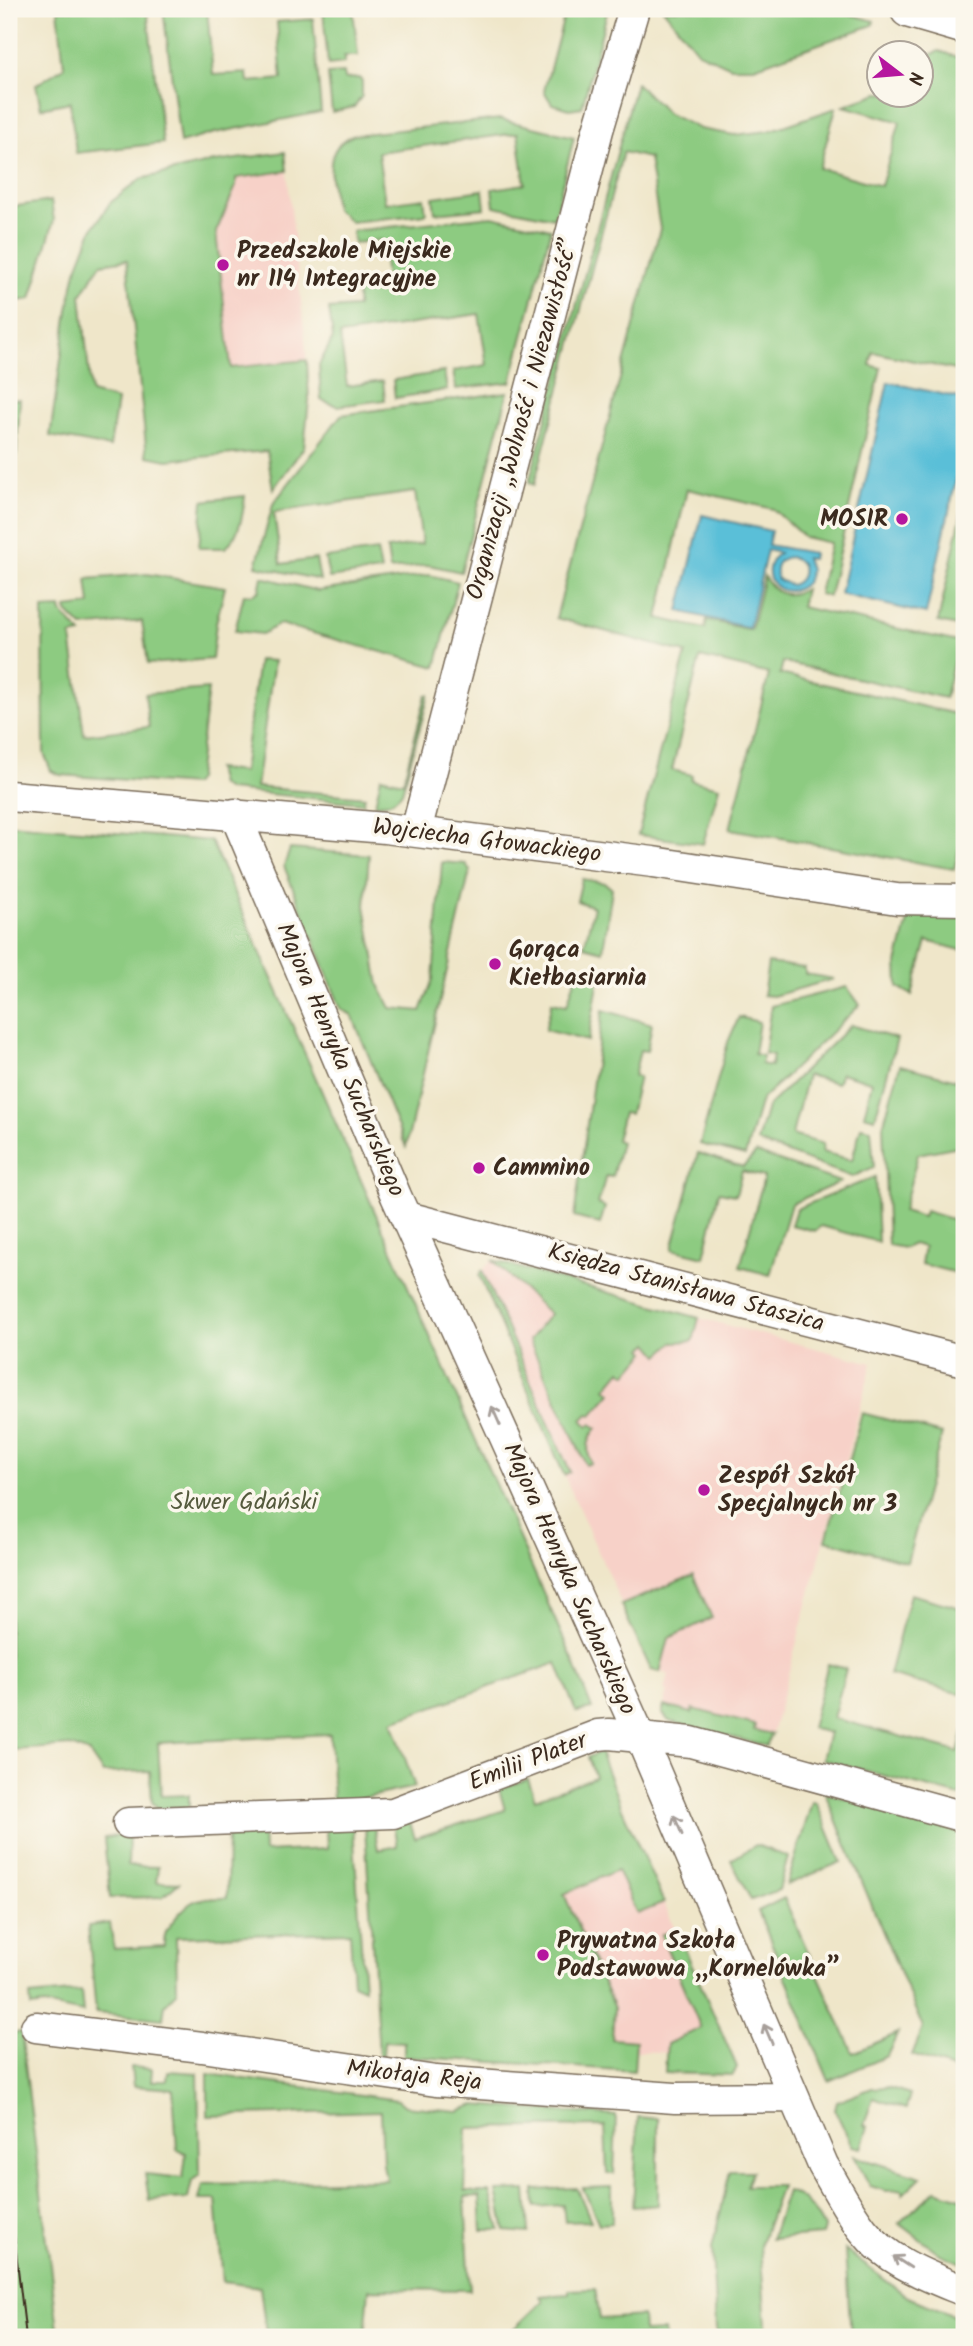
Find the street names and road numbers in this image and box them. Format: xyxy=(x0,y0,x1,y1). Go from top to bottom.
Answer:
street label: Organizacji „Wolność i Niezawisłość” xyxy=(456,234,590,604)
street label: Wojciecha Głowackiego xyxy=(371,808,603,874)
street label: Majora Henryka Sucharskiego xyxy=(265,917,415,1203)
street label: Księdza Stanisława Staszica xyxy=(543,1232,829,1344)
street label: Majora Henryka Sucharskiego xyxy=(491,1437,647,1721)
street label: Emilii Plater xyxy=(463,1721,595,1802)
street label: Mikołaja Reja xyxy=(344,2050,484,2102)

